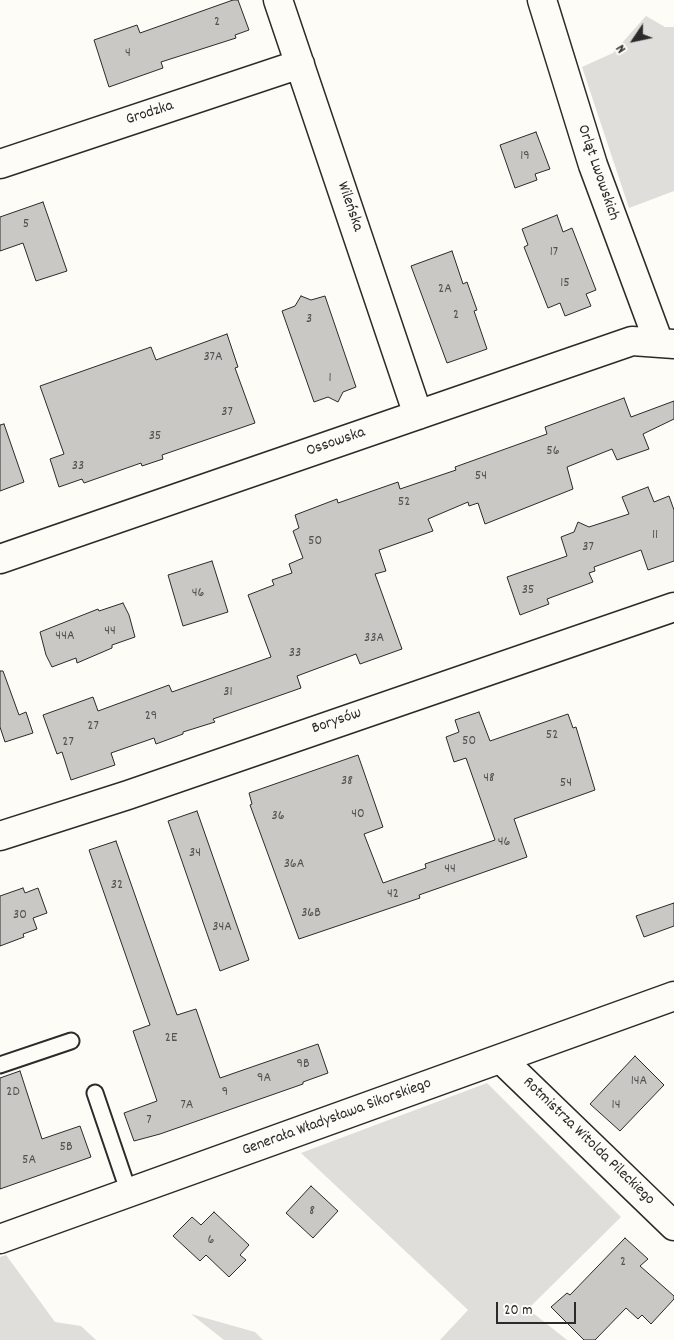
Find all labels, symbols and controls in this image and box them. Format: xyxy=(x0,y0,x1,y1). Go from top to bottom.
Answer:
house number: 2 xyxy=(214,15,220,31)
north arrow xyxy=(609,15,659,65)
text: N xyxy=(611,40,632,57)
house number: 4 xyxy=(125,46,131,62)
street label: Grodzka xyxy=(124,97,176,131)
street label: Orląt Lwowskich xyxy=(572,123,622,223)
house number: 19 xyxy=(520,149,530,165)
street label: Wileńska xyxy=(332,180,366,234)
house number: 5 xyxy=(23,217,29,233)
house number: 17 xyxy=(550,245,558,261)
house number: 15 xyxy=(560,276,570,292)
house number: 2A xyxy=(438,282,452,298)
house number: 2 xyxy=(453,308,459,324)
house number: 3 xyxy=(306,312,312,328)
house number: 37A xyxy=(203,350,223,366)
house number: 1 xyxy=(328,371,332,387)
house number: 37 xyxy=(221,405,233,421)
street label: Ossowska xyxy=(304,424,368,462)
house number: 35 xyxy=(149,429,161,445)
house number: 56 xyxy=(546,444,560,460)
house number: 33 xyxy=(72,459,84,475)
house number: 54 xyxy=(475,469,487,485)
house number: 52 xyxy=(398,495,410,511)
house number: 11 xyxy=(652,528,658,544)
house number: 50 xyxy=(308,534,322,550)
house number: 37 xyxy=(582,540,594,556)
house number: 35 xyxy=(522,583,534,599)
house number: 46 xyxy=(192,586,204,602)
house number: 44 xyxy=(104,624,116,640)
house number: 44A xyxy=(55,629,75,645)
house number: 33A xyxy=(364,631,384,647)
house number: 33 xyxy=(289,646,301,662)
house number: 31 xyxy=(223,685,233,701)
street label: Borysów xyxy=(310,705,364,739)
house number: 29 xyxy=(145,709,157,725)
house number: 27 xyxy=(87,719,99,735)
house number: 52 xyxy=(546,728,558,744)
house number: 50 xyxy=(462,734,476,750)
house number: 27 xyxy=(62,735,74,751)
house number: 48 xyxy=(483,771,495,787)
house number: 38 xyxy=(341,774,353,790)
house number: 54 xyxy=(560,776,572,792)
house number: 40 xyxy=(351,807,365,823)
house number: 36 xyxy=(271,809,285,825)
house number: 46 xyxy=(498,835,510,851)
house number: 34 xyxy=(189,846,201,862)
house number: 36A xyxy=(284,857,304,873)
house number: 44 xyxy=(444,862,456,878)
house number: 32 xyxy=(111,878,123,894)
house number: 42 xyxy=(387,887,399,903)
house number: 36B xyxy=(301,906,321,922)
house number: 30 xyxy=(13,908,27,924)
house number: 34A xyxy=(212,920,232,936)
house number: 2E xyxy=(165,1031,177,1047)
house number: 9B xyxy=(296,1057,310,1073)
house number: 9A xyxy=(257,1071,271,1087)
street label: Rotmistrza Witolda Pileckiego xyxy=(518,1074,658,1210)
house number: 14A xyxy=(631,1074,647,1090)
street label: Generała Władysława Sikorskiego xyxy=(240,1075,434,1161)
house number: 2D xyxy=(6,1085,20,1101)
house number: 9 xyxy=(222,1085,228,1101)
house number: 7A xyxy=(180,1098,194,1114)
house number: 14 xyxy=(612,1098,620,1114)
house number: 7 xyxy=(146,1113,152,1129)
house number: 5B xyxy=(59,1140,73,1156)
house number: 5A xyxy=(22,1153,36,1169)
house number: 8 xyxy=(309,1204,315,1220)
house number: 6 xyxy=(208,1233,214,1249)
house number: 2 xyxy=(620,1255,626,1271)
scale bar xyxy=(499,1292,579,1324)
text: 20 m xyxy=(504,1300,532,1322)

